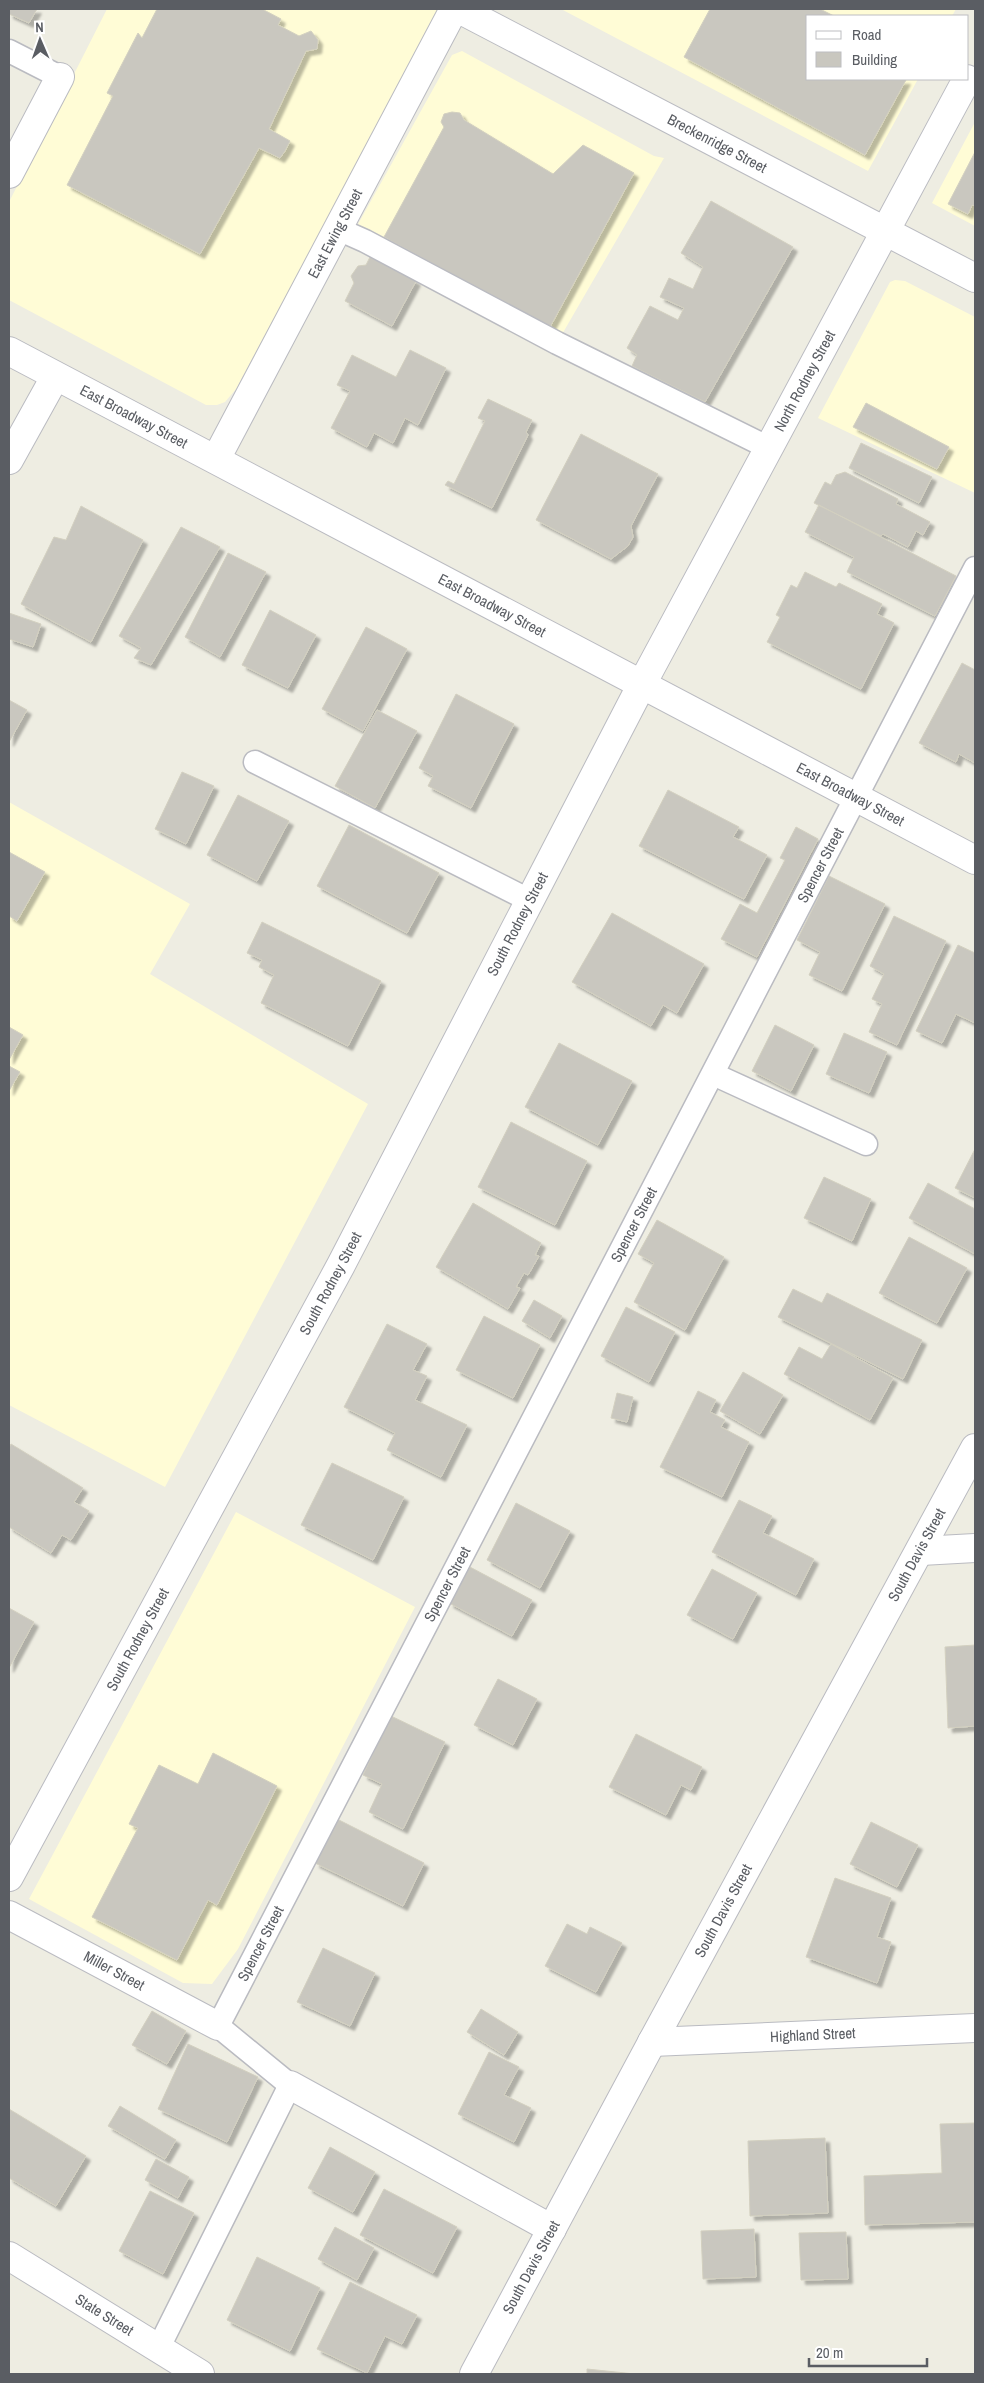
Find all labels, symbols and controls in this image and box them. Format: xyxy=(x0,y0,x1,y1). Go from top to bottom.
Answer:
north arrow xyxy=(15,15,65,65)
legend xyxy=(806,15,969,80)
text: N xyxy=(35,18,44,36)
text: Road xyxy=(852,24,881,45)
text: Building xyxy=(852,49,897,70)
street label: Breckenridge Street xyxy=(664,108,771,178)
street label: East Ewing Street xyxy=(302,184,367,282)
street label: North Rodney Street xyxy=(769,326,840,435)
street label: East Broadway Street xyxy=(76,379,192,454)
street label: East Broadway Street xyxy=(435,568,550,642)
street label: East Broadway Street xyxy=(793,757,909,831)
street label: Spencer Street xyxy=(792,823,849,906)
street label: South Rodney Street xyxy=(481,868,553,980)
street label: Spencer Street xyxy=(605,1183,662,1266)
street label: South Rodney Street xyxy=(294,1228,367,1339)
street label: South Davis Street xyxy=(882,1504,951,1605)
street label: Spencer Street xyxy=(419,1542,475,1625)
street label: South Rodney Street xyxy=(101,1584,174,1695)
street label: South Davis Street xyxy=(689,1860,757,1961)
street label: Spencer Street xyxy=(232,1902,289,1985)
street label: Miller Street xyxy=(80,1946,149,1995)
street label: Highland Street xyxy=(770,2022,857,2047)
street label: South Davis Street xyxy=(497,2216,565,2318)
street label: State Street xyxy=(71,2288,138,2341)
scale bar xyxy=(809,2336,926,2368)
text: 20 m xyxy=(816,2342,843,2363)

